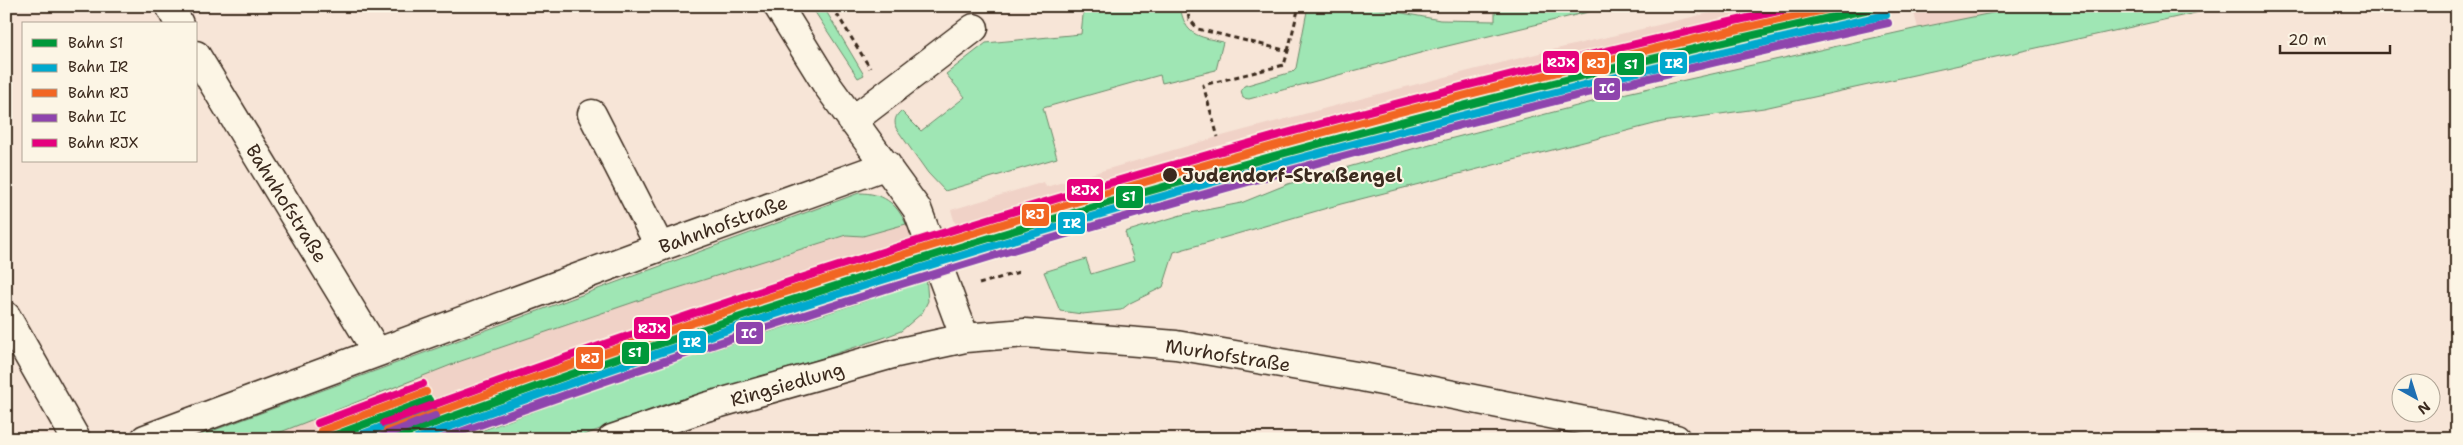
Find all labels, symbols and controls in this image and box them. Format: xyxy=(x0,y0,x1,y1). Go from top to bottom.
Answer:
legend xyxy=(22,22,198,162)
scale bar xyxy=(2280,22,2390,54)
text: 20 m xyxy=(2288,30,2327,50)
text: Bahn S1 xyxy=(68,33,124,53)
line badge: RJX xyxy=(1542,50,1580,74)
line badge: RJ xyxy=(1581,51,1610,75)
line badge: IR xyxy=(1659,51,1688,75)
line badge: S1 xyxy=(1616,52,1645,76)
text: RJX xyxy=(1547,53,1575,71)
text: RJ xyxy=(1586,54,1606,72)
text: IR xyxy=(1665,54,1684,72)
text: S1 xyxy=(1624,55,1638,73)
text: Bahn IR xyxy=(68,57,128,77)
line badge: IC xyxy=(1593,77,1621,101)
text: IC xyxy=(1599,79,1615,97)
text: Bahn RJ xyxy=(68,83,129,103)
text: Bahn IC xyxy=(68,107,126,127)
text: Bahn RJX xyxy=(68,133,139,153)
street label: Bahnhofstraße xyxy=(240,139,333,267)
place label: Judendorf-Straßengel xyxy=(1182,163,1403,188)
marker: Judendorf-Straßengel xyxy=(1161,166,1179,184)
line badge: RJX xyxy=(1066,178,1104,202)
text: RJX xyxy=(1071,181,1099,199)
line badge: S1 xyxy=(1115,185,1144,209)
text: S1 xyxy=(1122,187,1136,205)
street label: Bahnhofstraße xyxy=(655,190,791,259)
line badge: RJ xyxy=(1021,203,1050,227)
text: RJ xyxy=(1025,205,1045,223)
line badge: IR xyxy=(1057,211,1086,235)
text: IR xyxy=(1063,214,1082,232)
line badge: RJX xyxy=(633,316,671,340)
text: RJX xyxy=(638,319,666,337)
line badge: IC xyxy=(735,321,764,345)
text: IC xyxy=(741,324,757,342)
line badge: IR xyxy=(678,330,707,354)
text: IR xyxy=(683,333,702,351)
street label: Murhofstraße xyxy=(1164,333,1292,378)
line badge: S1 xyxy=(621,341,650,365)
text: S1 xyxy=(628,343,642,361)
line badge: RJ xyxy=(575,346,604,370)
text: RJ xyxy=(580,349,600,367)
street label: Ringsiedlung xyxy=(727,356,847,413)
north arrow xyxy=(2390,372,2440,422)
text: N xyxy=(2414,398,2434,419)

